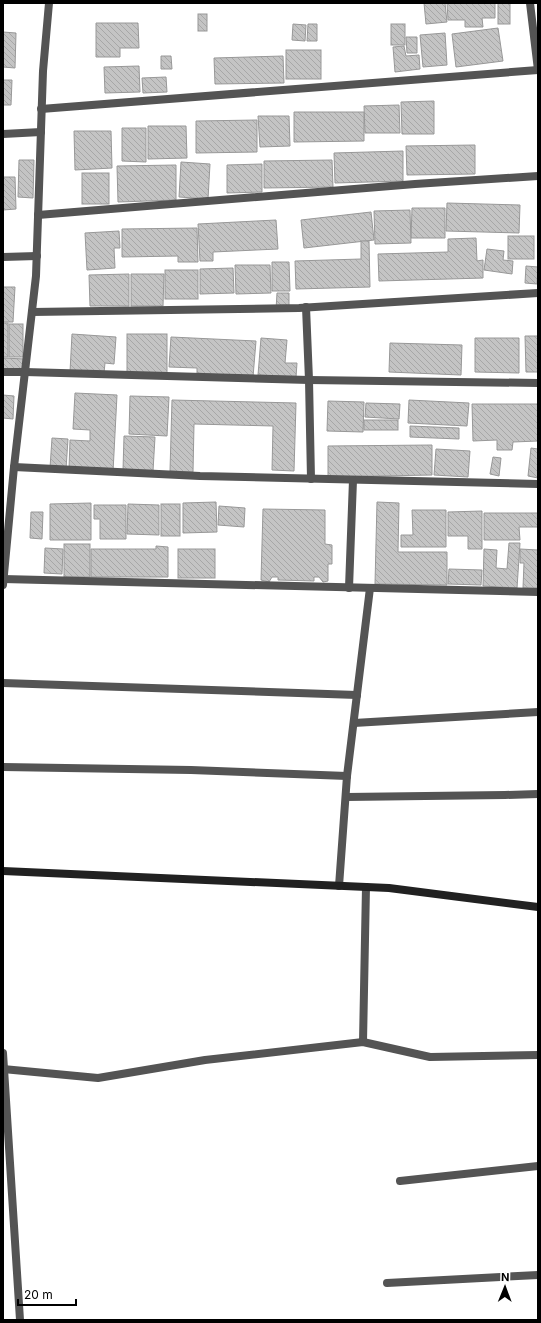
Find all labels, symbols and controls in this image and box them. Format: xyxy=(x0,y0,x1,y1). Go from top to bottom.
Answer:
north arrow xyxy=(485,1267,525,1307)
text: N xyxy=(501,1270,509,1284)
scale bar xyxy=(18,1281,76,1307)
text: 20 m xyxy=(24,1287,53,1302)

